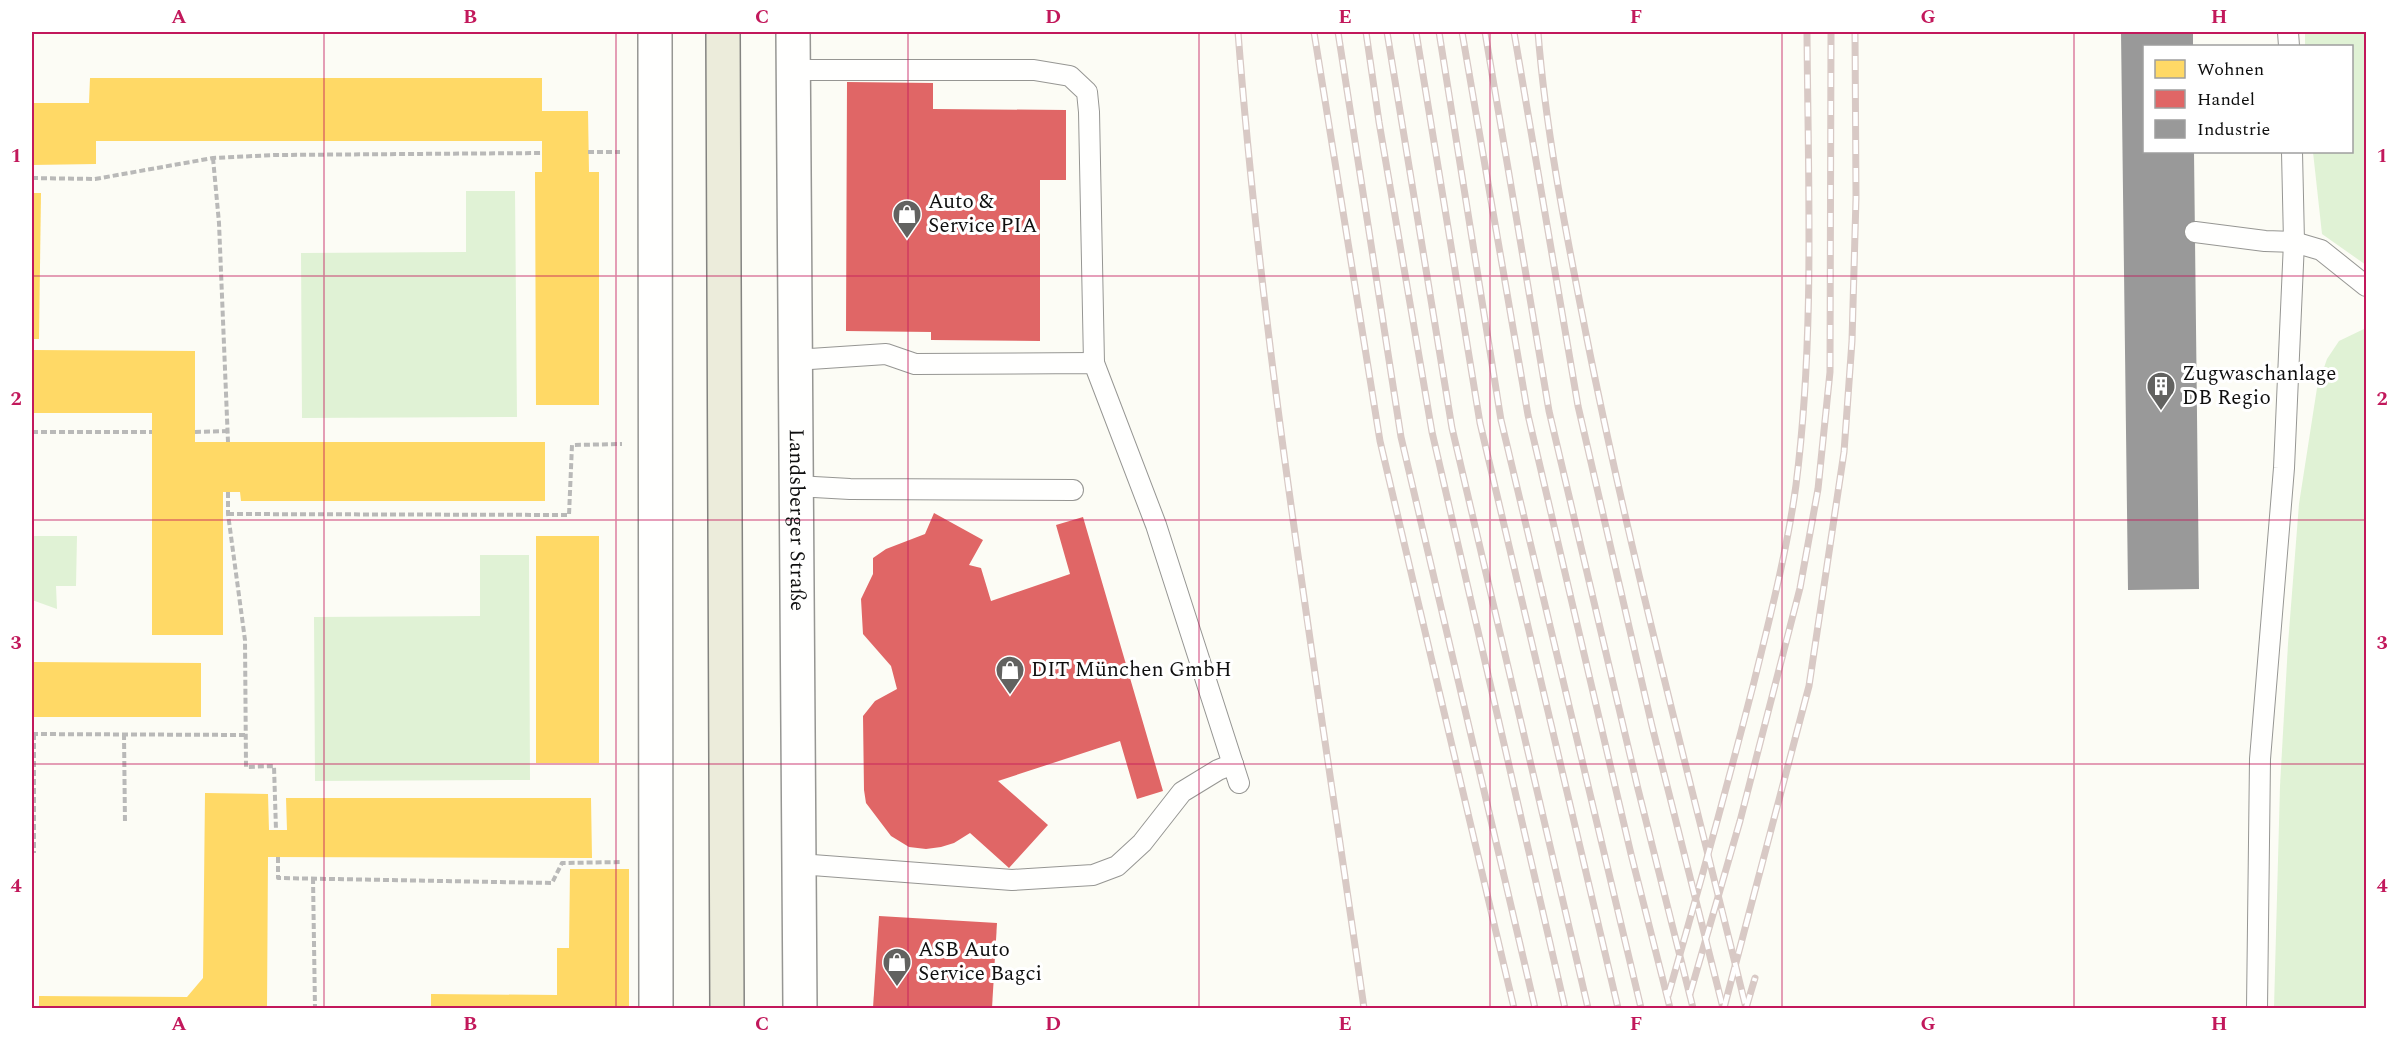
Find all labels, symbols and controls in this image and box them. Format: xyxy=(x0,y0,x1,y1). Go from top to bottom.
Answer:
text: A xyxy=(171,2,187,32)
text: B xyxy=(463,2,477,32)
text: C xyxy=(755,2,769,32)
text: D xyxy=(1045,2,1061,32)
text: E xyxy=(1338,2,1352,32)
text: F xyxy=(1630,2,1642,32)
text: G xyxy=(1920,2,1936,32)
text: H xyxy=(2211,2,2227,32)
legend xyxy=(2143,45,2353,153)
text: Wohnen xyxy=(2197,56,2264,83)
text: Handel xyxy=(2197,86,2255,113)
text: Industrie xyxy=(2197,116,2270,143)
text: 1 xyxy=(10,141,22,171)
text: 1 xyxy=(2376,141,2388,171)
place label: Auto & Service PIA xyxy=(928,186,1038,242)
shop icon: Auto & Service PIA xyxy=(891,198,923,240)
place label: Zugwaschanlage DB Regio xyxy=(2182,358,2336,414)
building icon: Zugwaschanlage DB Regio xyxy=(2145,370,2177,412)
text: 2 xyxy=(10,384,22,414)
text: 2 xyxy=(2376,384,2388,414)
street label: Landsberger Straße xyxy=(780,429,813,611)
text: 3 xyxy=(10,628,22,658)
text: 3 xyxy=(2376,628,2388,658)
shop icon: DIT München GmbH xyxy=(994,654,1026,696)
place label: DIT München GmbH xyxy=(1031,654,1232,686)
text: 4 xyxy=(10,871,22,901)
text: 4 xyxy=(2376,871,2388,901)
place label: ASB Auto Service Bagci xyxy=(918,934,1042,990)
shop icon: ASB Auto Service Bagci xyxy=(881,946,913,988)
text: A xyxy=(171,1009,187,1039)
text: B xyxy=(463,1009,477,1039)
text: C xyxy=(755,1009,769,1039)
text: D xyxy=(1045,1009,1061,1039)
text: E xyxy=(1338,1009,1352,1039)
text: F xyxy=(1630,1009,1642,1039)
text: G xyxy=(1920,1009,1936,1039)
text: H xyxy=(2211,1009,2227,1039)

